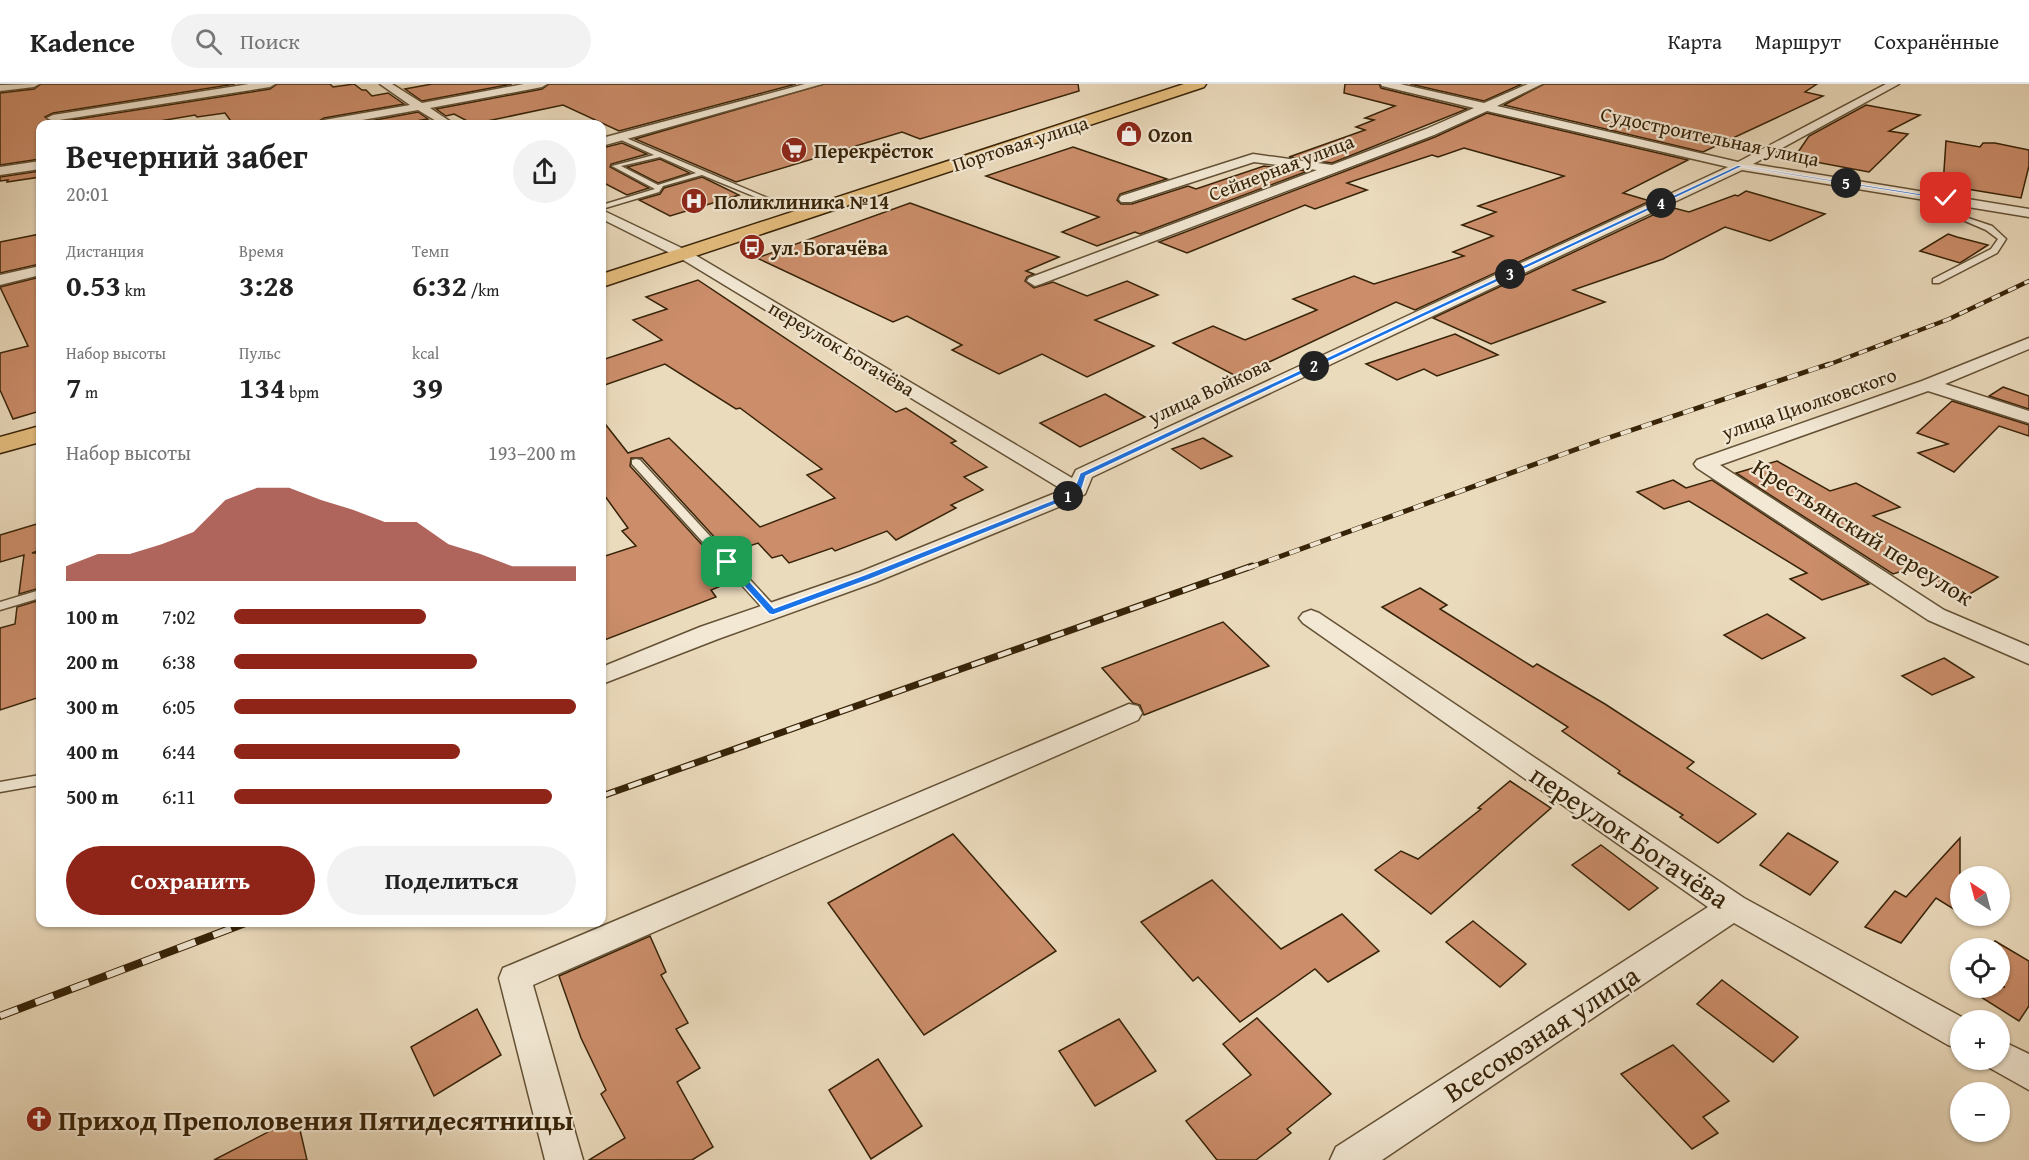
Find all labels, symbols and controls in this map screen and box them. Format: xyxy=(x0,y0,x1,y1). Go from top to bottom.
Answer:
search box xyxy=(171,14,591,68)
text: Kadence xyxy=(30,21,135,62)
icon: search xyxy=(192,25,225,58)
text: Поиск xyxy=(240,25,300,57)
text: Карта xyxy=(1668,26,1722,57)
text: Маршрут xyxy=(1755,26,1841,57)
text: Сохранённые xyxy=(1874,26,1999,57)
street label: Судостроительная улица xyxy=(1598,99,1822,173)
street label: Портовая улица xyxy=(948,107,1092,179)
shop icon: Ozon xyxy=(1114,119,1144,149)
place label: Ozon xyxy=(1148,120,1193,149)
street label: Сейнерная улица xyxy=(1204,126,1358,208)
text: Вечерний забег xyxy=(66,132,308,180)
supermarket icon: Перекрёсток xyxy=(779,135,809,165)
place label: Перекрёсток xyxy=(814,136,934,165)
button: share xyxy=(513,140,576,203)
pin: 5 xyxy=(1831,168,1861,198)
text: 5 xyxy=(1842,171,1850,195)
pin xyxy=(1920,172,1971,223)
text: 20:01 xyxy=(66,179,109,208)
icon: check xyxy=(1929,181,1962,214)
hospital icon: Поликлиника №14 xyxy=(679,186,709,216)
place label: Поликлиника №14 xyxy=(714,187,889,216)
pin: 4 xyxy=(1646,188,1676,218)
text: 4 xyxy=(1657,191,1665,215)
bus stop icon: ул. Богачёва xyxy=(737,232,767,262)
place label: ул. Богачёва xyxy=(770,233,889,262)
text: Дистанция xyxy=(66,239,144,263)
text: Время xyxy=(239,239,284,263)
text: Темп xyxy=(412,239,449,263)
pin: 3 xyxy=(1495,259,1525,289)
text: 3 xyxy=(1506,262,1514,286)
text: 0.53 xyxy=(66,263,121,307)
text: 3:28 xyxy=(239,263,294,307)
text: 6:32 xyxy=(412,263,467,307)
text: km xyxy=(121,278,146,302)
text: /km xyxy=(467,278,499,302)
street label: переулок Богачёва xyxy=(763,293,921,403)
text: Набор высоты xyxy=(66,341,166,365)
text: Пульс xyxy=(239,341,281,365)
text: kcal xyxy=(412,341,439,365)
street label: улица Войкова xyxy=(1142,349,1275,431)
pin: 2 xyxy=(1299,351,1329,381)
text: 2 xyxy=(1310,354,1318,378)
street label: улица Циолковского xyxy=(1717,359,1900,447)
text: 7 xyxy=(66,365,82,409)
text: 134 xyxy=(239,365,286,409)
text: 39 xyxy=(412,365,443,409)
text: m xyxy=(82,380,98,404)
text: bpm xyxy=(286,380,319,404)
text: Набор высоты xyxy=(66,438,191,467)
text: 193–200 m xyxy=(488,438,576,467)
street label: Крестьянский переулок xyxy=(1746,450,1981,615)
pin: 1 xyxy=(1053,481,1083,511)
text: 1 xyxy=(1064,484,1072,508)
pin xyxy=(701,536,752,587)
icon: arrive xyxy=(710,545,743,578)
text: 100 m xyxy=(66,602,119,631)
text: 7:02 xyxy=(162,602,196,631)
text: 200 m xyxy=(66,647,119,676)
text: 6:38 xyxy=(162,647,196,676)
text: 300 m xyxy=(66,692,119,721)
text: 6:05 xyxy=(162,692,196,721)
text: 400 m xyxy=(66,737,119,766)
text: 6:44 xyxy=(162,737,196,766)
street label: переулок Богачёва xyxy=(1522,754,1738,918)
text: 500 m xyxy=(66,782,119,811)
text: 6:11 xyxy=(162,782,196,811)
button: Сохранить xyxy=(66,846,315,915)
button: Поделиться xyxy=(327,846,576,915)
north arrow xyxy=(1950,866,2010,926)
map controls xyxy=(1950,866,2010,1142)
button: locate xyxy=(1950,938,2010,998)
street label: Всесоюзная улица xyxy=(1435,954,1648,1112)
button: + xyxy=(1950,1010,2010,1070)
button: − xyxy=(1950,1082,2010,1142)
place label: Приход Преполовения Пятидесятницы xyxy=(58,1099,574,1140)
church icon: Приход Преполовения Пятидесятницы xyxy=(24,1104,54,1134)

